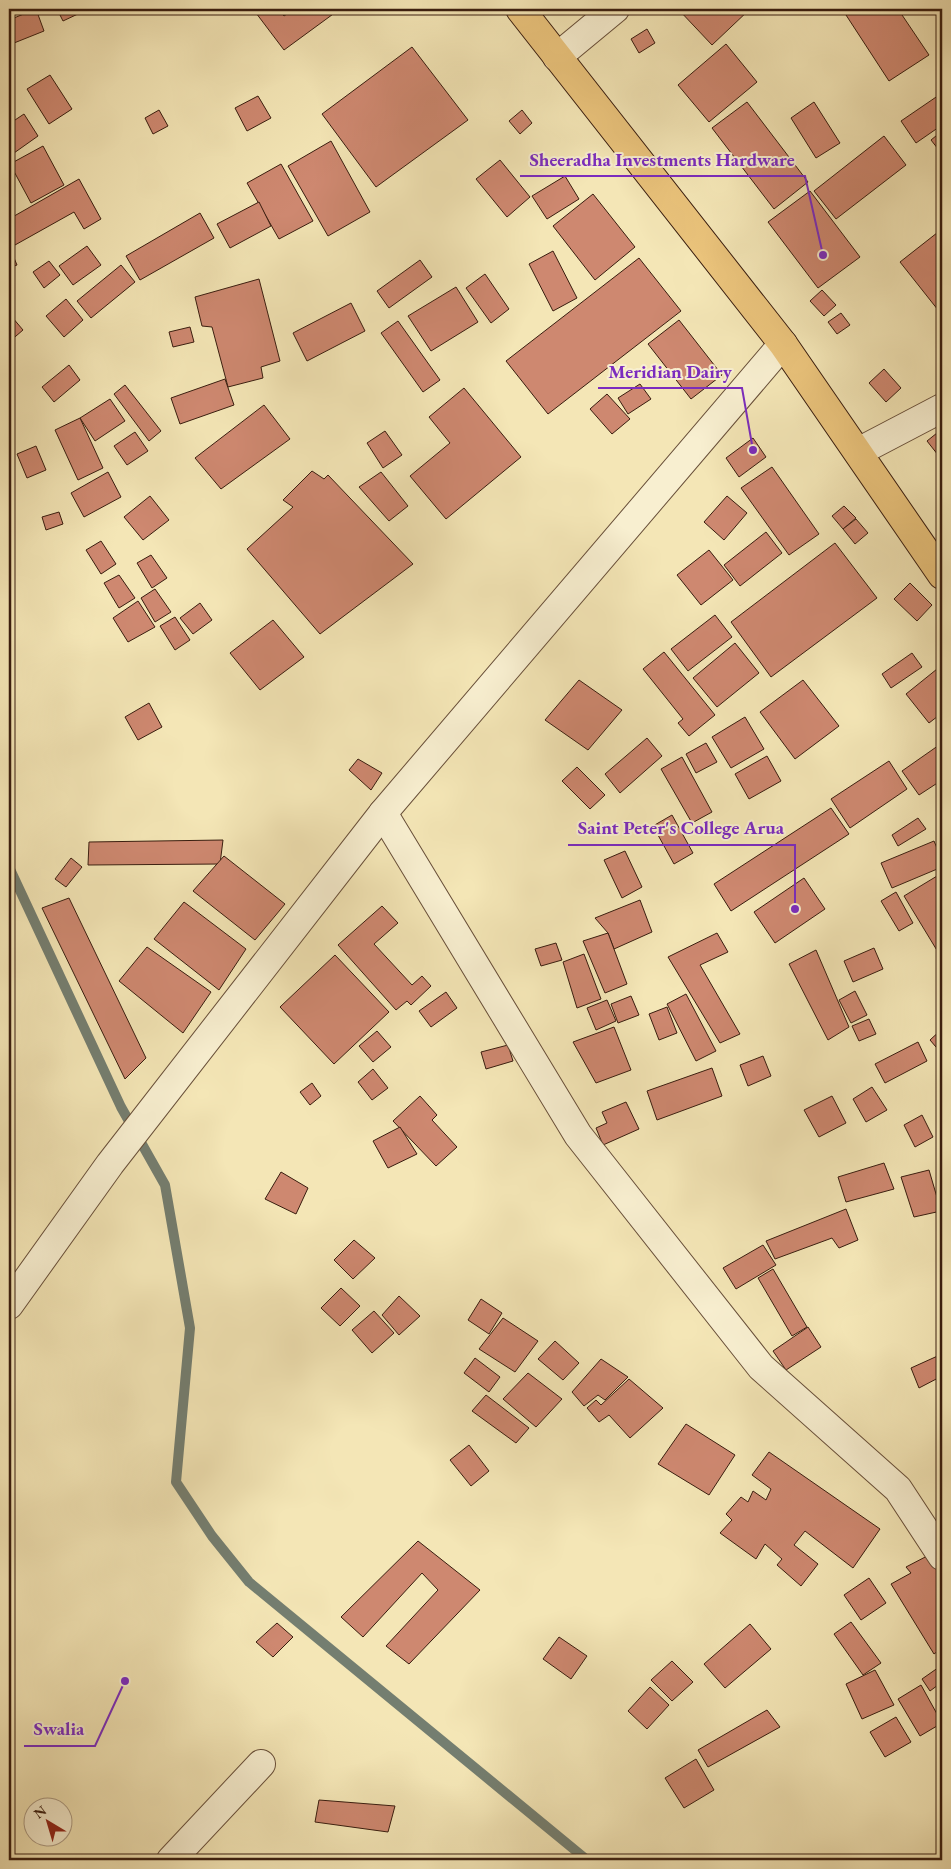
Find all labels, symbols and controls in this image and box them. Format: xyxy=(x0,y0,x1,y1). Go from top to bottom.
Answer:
callout: Sheeradha Investments Hardware xyxy=(520,142,805,176)
text: Sheeradha Investments Hardware xyxy=(529,147,795,172)
callout: Meridian Dairy xyxy=(598,354,742,388)
text: Meridian Dairy xyxy=(608,359,733,384)
callout: Saint Peter's College Arua xyxy=(568,811,795,845)
text: Saint Peter's College Arua xyxy=(578,815,785,840)
callout: Swalia xyxy=(24,1712,95,1746)
text: Swalia xyxy=(34,1716,85,1741)
north arrow xyxy=(22,1796,72,1846)
text: N xyxy=(30,1801,51,1822)

